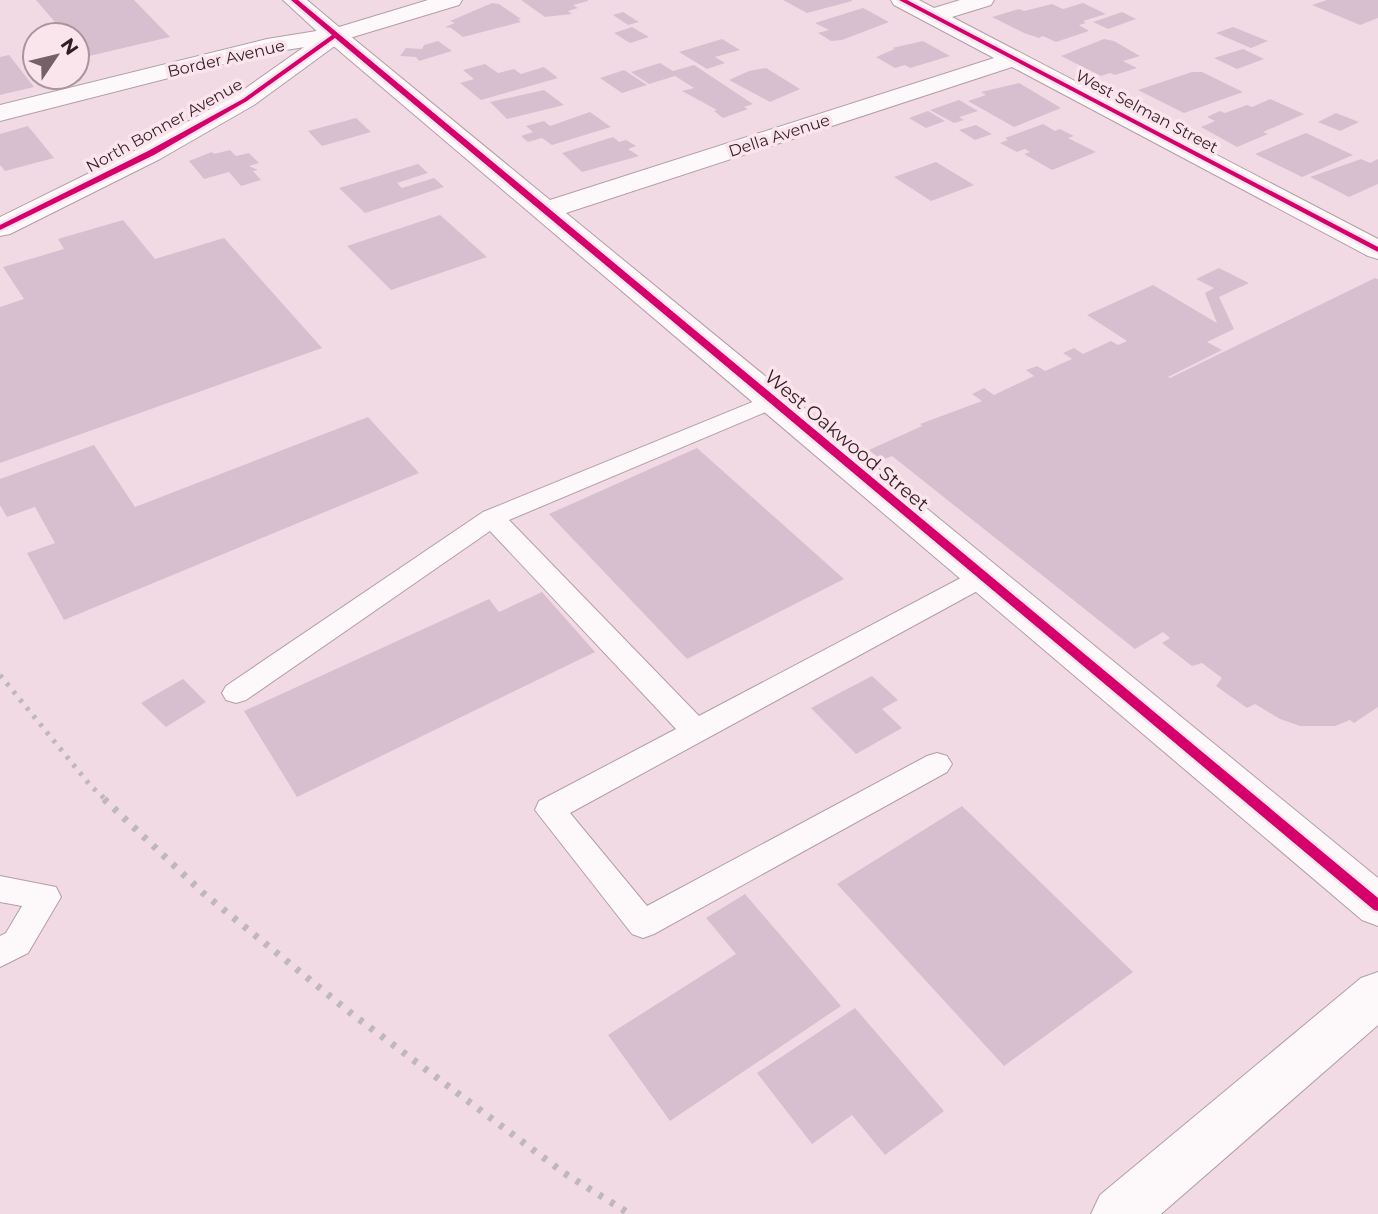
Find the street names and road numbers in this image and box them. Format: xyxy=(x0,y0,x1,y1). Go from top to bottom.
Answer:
street label: Border Avenue xyxy=(166,36,287,81)
street label: West Selman Street xyxy=(1072,66,1222,157)
street label: North Bonner Avenue xyxy=(83,75,246,176)
street label: Della Avenue xyxy=(726,110,832,161)
street label: West Oakwood Street xyxy=(760,365,934,516)

